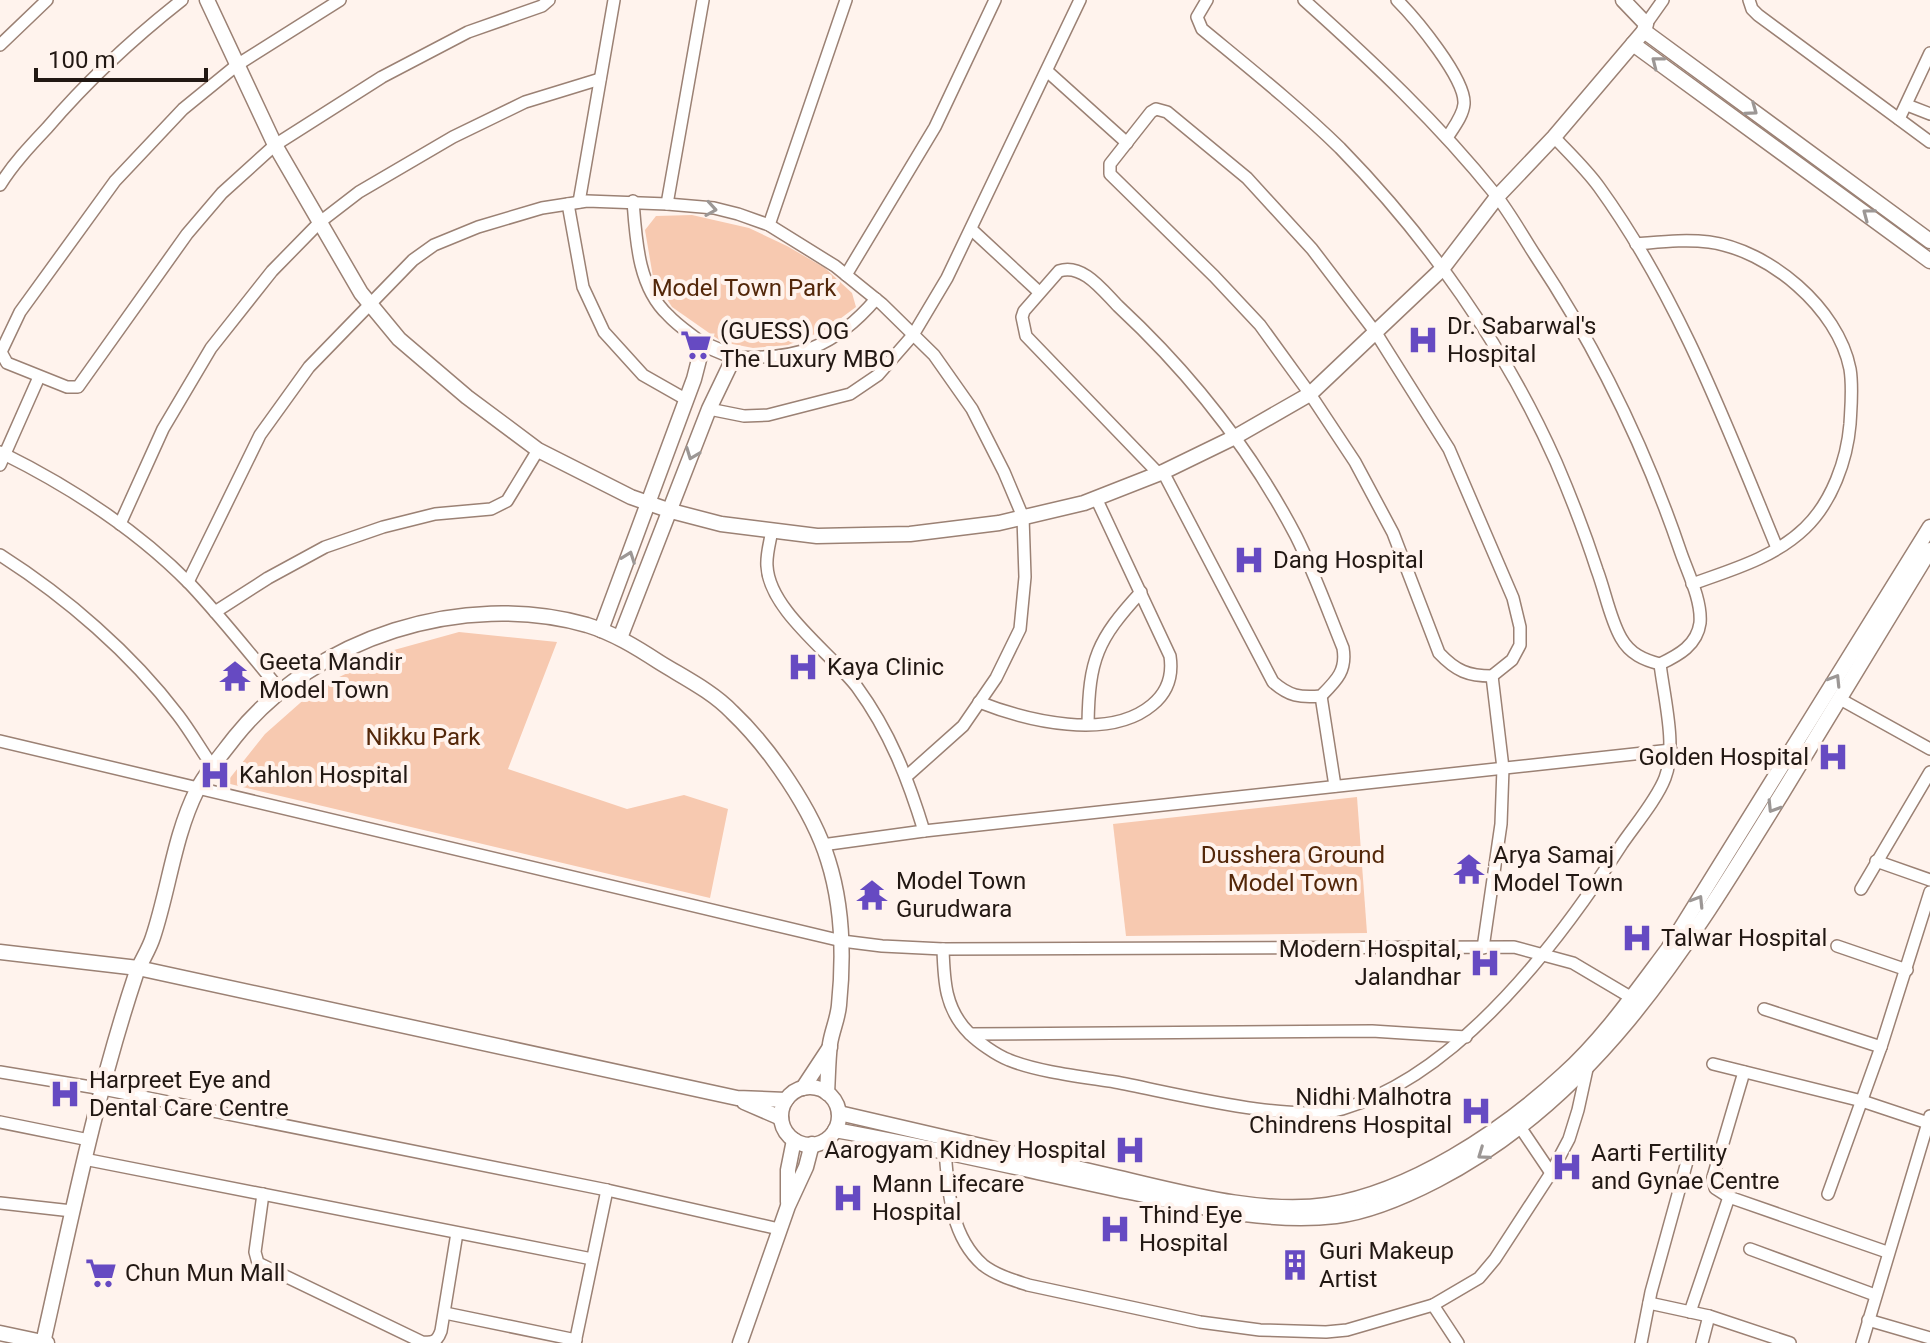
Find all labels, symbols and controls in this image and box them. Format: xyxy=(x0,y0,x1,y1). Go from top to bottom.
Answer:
scale bar xyxy=(36,32,206,82)
text: 100 m xyxy=(48,46,115,74)
one-way arrow xyxy=(1651,58,1666,72)
one-way arrow xyxy=(1744,100,1758,115)
one-way arrow xyxy=(704,200,717,217)
one-way arrow xyxy=(1862,210,1877,224)
park label: Model Town Park xyxy=(652,274,837,302)
place label: Dr. Sabarwal's Hospital xyxy=(1447,312,1596,368)
place label: (GUESS) OG The Luxury MBO xyxy=(720,317,895,373)
hospital icon: Dr. Sabarwal's Hospital xyxy=(1406,323,1440,357)
supermarket icon: (GUESS) OG The Luxury MBO xyxy=(679,328,713,362)
one-way arrow xyxy=(685,446,702,460)
hospital icon: Dang Hospital xyxy=(1232,543,1266,577)
place label: Dang Hospital xyxy=(1273,546,1424,574)
one-way arrow xyxy=(619,551,635,565)
place label: Geeta Mandir Model Town xyxy=(259,648,402,704)
hospital icon: Kaya Clinic xyxy=(786,650,820,684)
place label: Kaya Clinic xyxy=(827,653,944,681)
temple icon: Geeta Mandir Model Town xyxy=(218,659,252,693)
one-way arrow xyxy=(1826,674,1841,689)
park label: Nikku Park xyxy=(366,723,481,751)
hospital icon: Golden Hospital xyxy=(1816,740,1850,774)
place label: Golden Hospital xyxy=(1638,743,1809,771)
hospital icon: Kahlon Hospital xyxy=(198,758,232,792)
place label: Kahlon Hospital xyxy=(239,761,408,789)
one-way arrow xyxy=(1768,799,1783,813)
park label: Dusshera Ground Model Town xyxy=(1201,841,1385,897)
place label: Arya Samaj Model Town xyxy=(1493,841,1623,897)
temple icon: Arya Samaj Model Town xyxy=(1452,852,1486,886)
place label: Model Town Gurudwara xyxy=(896,867,1026,923)
temple icon: Model Town Gurudwara xyxy=(855,878,889,912)
one-way arrow xyxy=(1689,895,1704,910)
hospital icon: Talwar Hospital xyxy=(1620,921,1654,955)
place label: Talwar Hospital xyxy=(1661,924,1827,952)
place label: Modern Hospital, Jalandhar xyxy=(1279,935,1461,991)
hospital icon: Modern Hospital, Jalandhar xyxy=(1468,946,1502,980)
place label: Harpreet Eye and Dental Care Centre xyxy=(89,1066,289,1122)
hospital icon: Harpreet Eye and Dental Care Centre xyxy=(48,1077,82,1111)
place label: Nidhi Malhotra Chindrens Hospital xyxy=(1249,1083,1452,1139)
hospital icon: Nidhi Malhotra Chindrens Hospital xyxy=(1459,1094,1493,1128)
hospital icon: Aarogyam Kidney Hospital xyxy=(1113,1133,1147,1167)
place label: Aarogyam Kidney Hospital xyxy=(824,1136,1106,1164)
place label: Aarti Fertility and Gynae Centre xyxy=(1591,1139,1780,1195)
one-way arrow xyxy=(1477,1144,1491,1159)
hospital icon: Aarti Fertility and Gynae Centre xyxy=(1550,1150,1584,1184)
place label: Mann Lifecare Hospital xyxy=(872,1170,1024,1226)
hospital icon: Mann Lifecare Hospital xyxy=(831,1181,865,1215)
place label: Thind Eye Hospital xyxy=(1139,1201,1242,1257)
hospital icon: Thind Eye Hospital xyxy=(1098,1212,1132,1246)
place label: Guri Makeup Artist xyxy=(1319,1237,1454,1293)
building icon: Guri Makeup Artist xyxy=(1278,1248,1312,1282)
supermarket icon: Chun Mun Mall xyxy=(84,1256,118,1290)
place label: Chun Mun Mall xyxy=(125,1259,285,1287)

